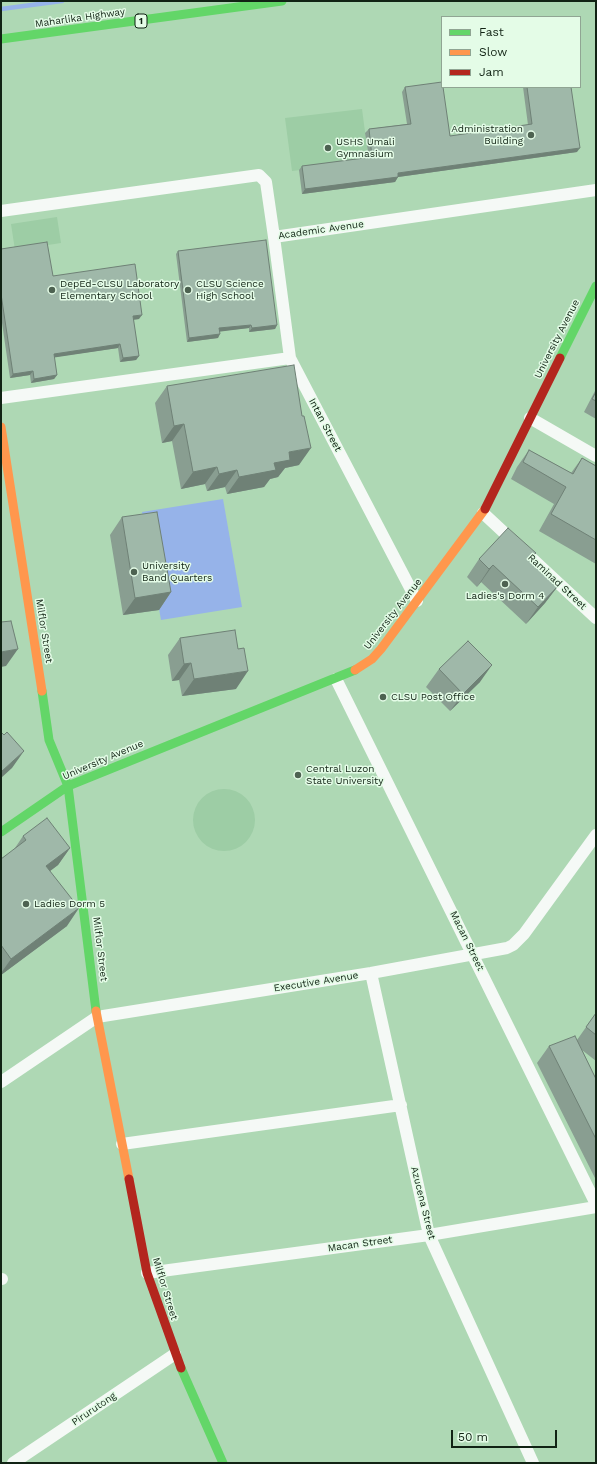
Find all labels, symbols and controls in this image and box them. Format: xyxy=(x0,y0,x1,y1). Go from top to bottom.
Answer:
street label: Maharlika Highway xyxy=(34,6,126,30)
road number: 1 xyxy=(135,14,147,28)
legend xyxy=(441,16,581,88)
text: Fast xyxy=(479,25,504,39)
text: Slow xyxy=(479,45,507,59)
text: Jam xyxy=(479,65,504,79)
place label: Administration Building xyxy=(451,123,523,146)
marker: Administration Building xyxy=(526,130,536,140)
place label: USHS Umali Gymnasium xyxy=(336,136,395,160)
marker: USHS Umali Gymnasium xyxy=(323,143,333,153)
street label: Academic Avenue xyxy=(277,218,365,242)
place label: DepEd-CLSU Laboratory Elementary School xyxy=(60,278,179,302)
place label: CLSU Science High School xyxy=(196,278,264,302)
marker: DepEd-CLSU Laboratory Elementary School xyxy=(47,285,57,295)
marker: CLSU Science High School xyxy=(183,285,193,295)
street label: University Avenue xyxy=(532,298,582,380)
street label: Intan Street xyxy=(306,396,344,454)
street label: Raminad Street xyxy=(525,552,589,612)
place label: University Band Quarters xyxy=(142,560,212,584)
marker: University Band Quarters xyxy=(129,567,139,577)
street label: University Avenue xyxy=(362,576,424,652)
marker: Ladies's Dorm 4 xyxy=(500,579,510,589)
place label: Ladies's Dorm 4 xyxy=(466,590,544,602)
street label: Milflor Street xyxy=(33,598,55,664)
place label: CLSU Post Office xyxy=(391,691,475,703)
marker: CLSU Post Office xyxy=(378,692,388,702)
street label: University Avenue xyxy=(61,738,145,782)
place label: Central Luzon State University xyxy=(306,763,383,786)
marker: Central Luzon State University xyxy=(293,770,303,780)
place label: Ladies Dorm 5 xyxy=(34,898,105,910)
marker: Ladies Dorm 5 xyxy=(21,899,31,909)
street label: Macan Street xyxy=(447,909,487,973)
street label: Milflor Street xyxy=(90,916,110,982)
street label: Executive Avenue xyxy=(273,969,359,995)
street label: Azucena Street xyxy=(408,1165,438,1241)
street label: Macan Street xyxy=(327,1234,393,1254)
street label: Milflor Street xyxy=(150,1256,180,1322)
street label: Pirurutong xyxy=(70,1390,118,1428)
scale bar xyxy=(453,1422,559,1448)
text: 50 m xyxy=(458,1430,488,1444)

